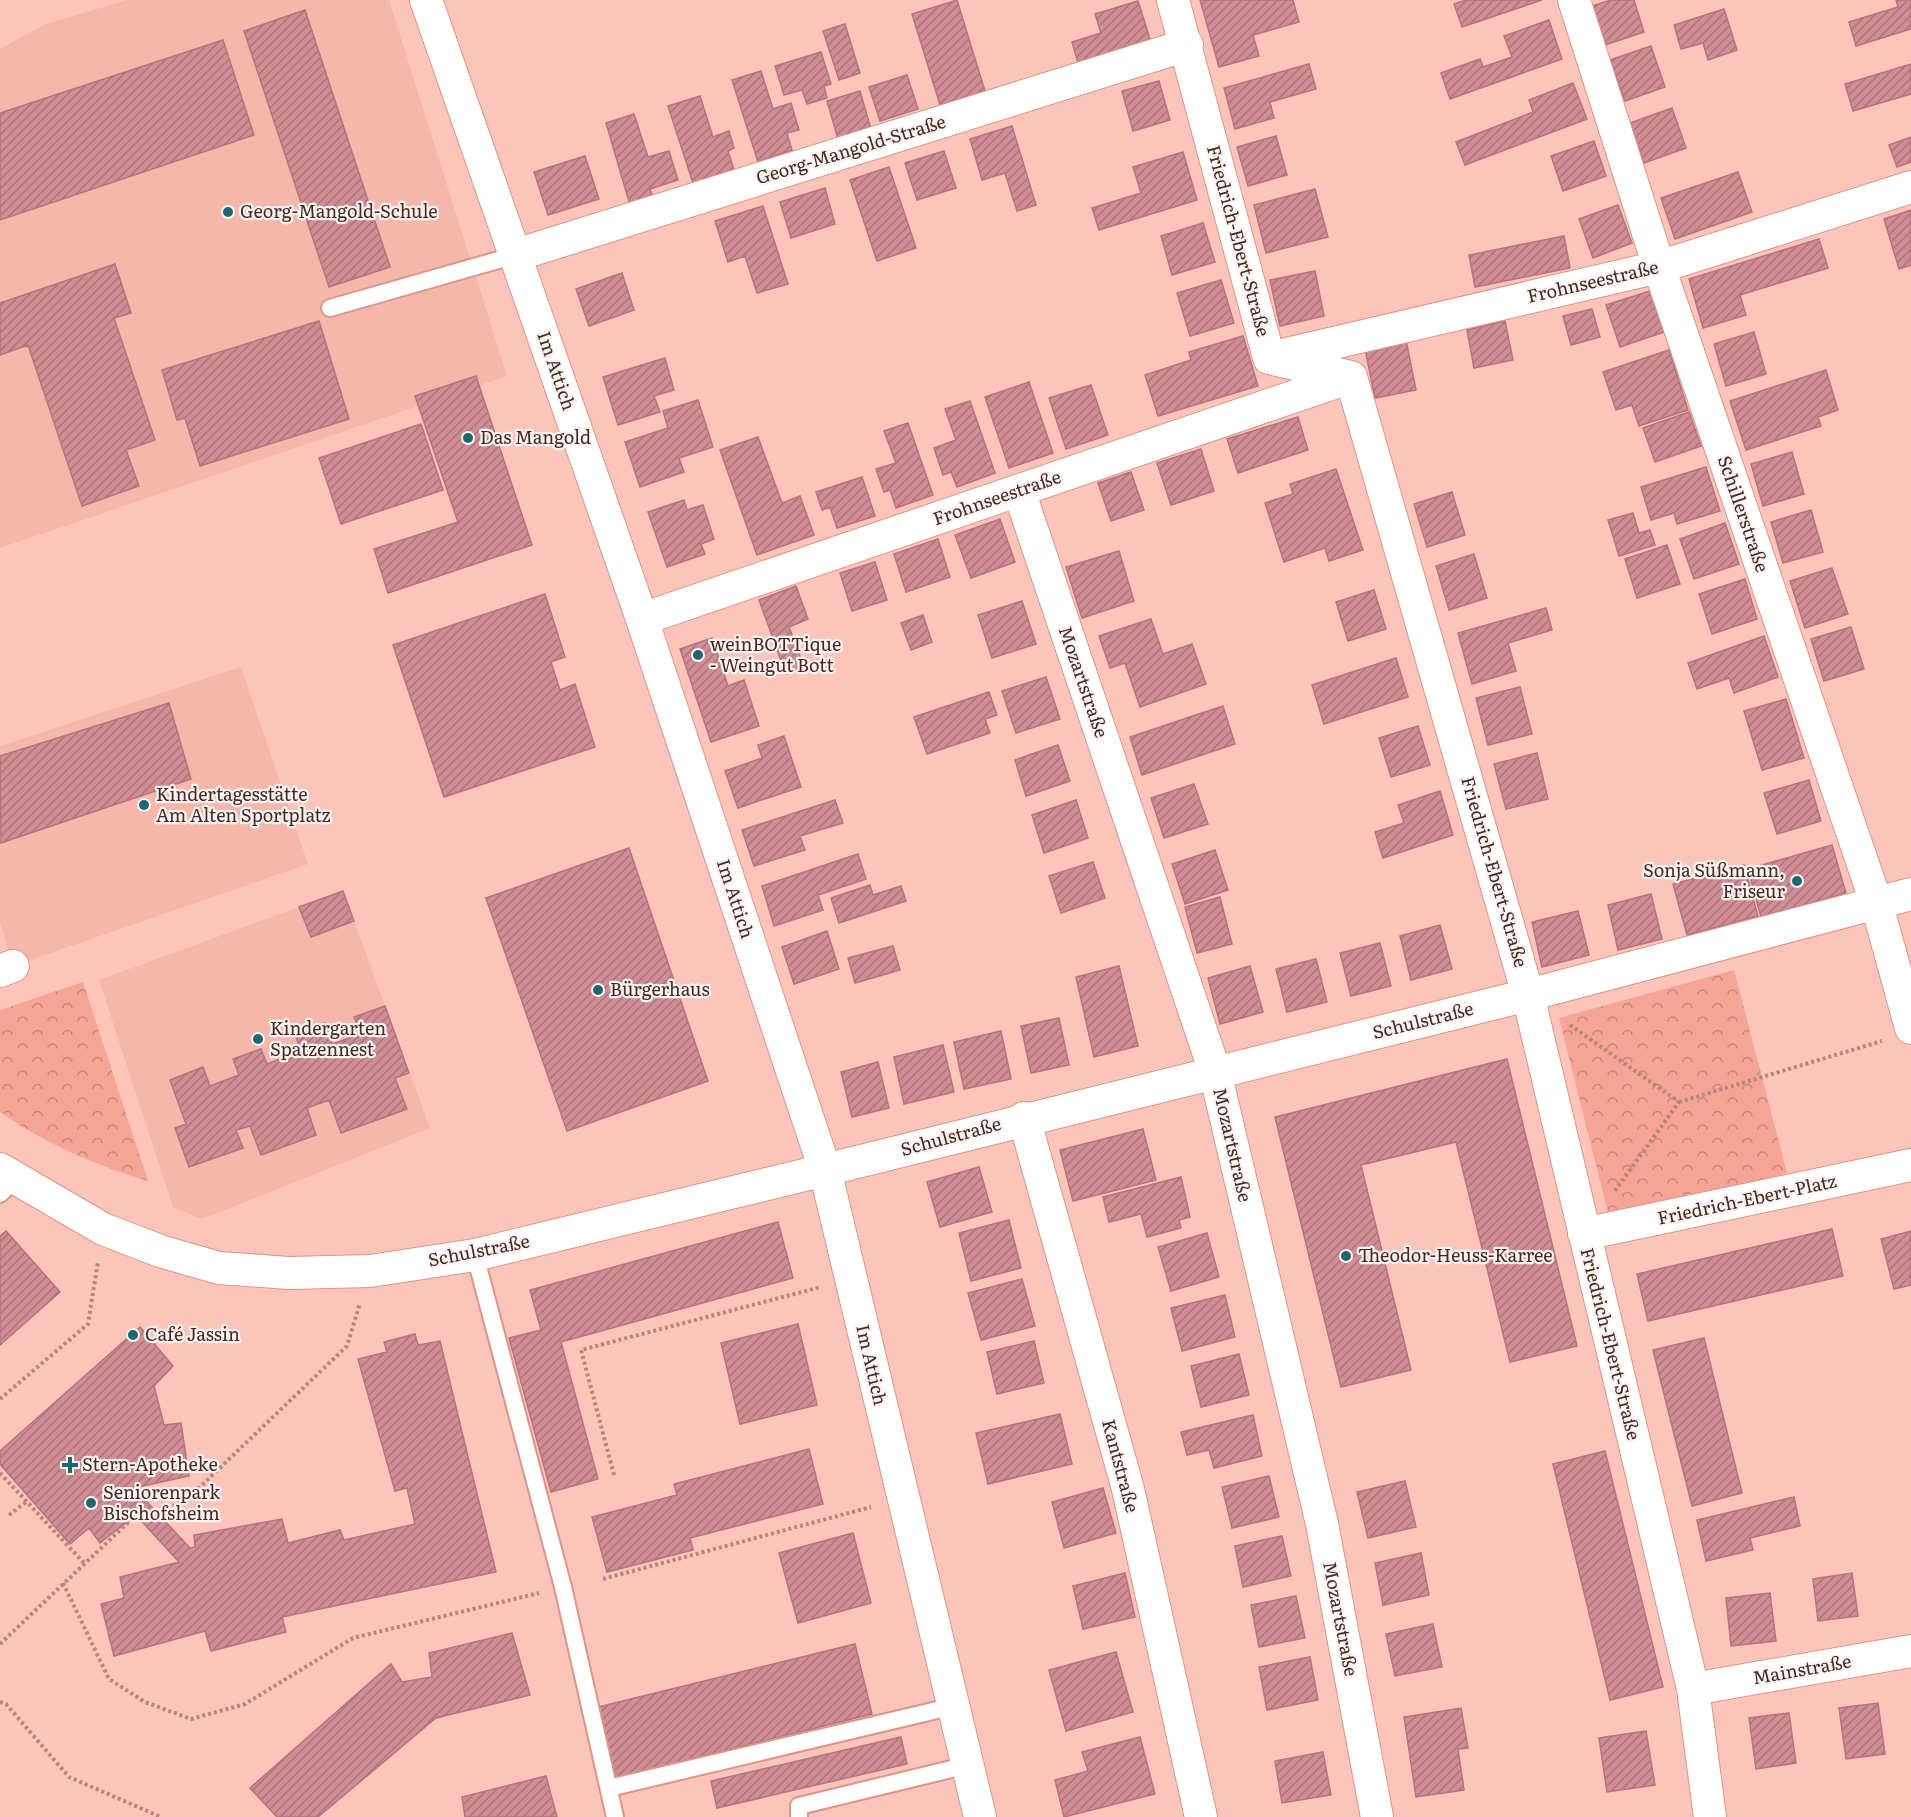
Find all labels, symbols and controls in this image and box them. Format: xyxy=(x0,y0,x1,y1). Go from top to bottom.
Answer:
street label: Georg-Mangold-Straße xyxy=(752,107,949,190)
street label: Friedrich-Ebert-Straße xyxy=(1201,142,1278,339)
place label: Georg-Mangold-Schule xyxy=(240,197,438,224)
marker: Georg-Mangold-Schule xyxy=(221,205,235,219)
street label: Frohnseestraße xyxy=(1524,252,1661,309)
street label: Im Attich xyxy=(531,327,584,414)
place label: Das Mangold xyxy=(480,423,591,450)
marker: Das Mangold xyxy=(461,431,475,445)
street label: Schillerstraße xyxy=(1712,452,1777,575)
street label: Frohnseestraße xyxy=(929,462,1064,531)
street label: Mozartstraße xyxy=(1053,622,1116,741)
place label: weinBOTTique - Weingut Bott xyxy=(710,630,841,678)
marker: weinBOTTique - Weingut Bott xyxy=(691,648,705,662)
street label: Friedrich-Ebert-Straße xyxy=(1455,773,1536,970)
place label: Kindertagesstätte Am Alten Sportplatz xyxy=(156,780,331,828)
marker: Kindertagesstätte Am Alten Sportplatz xyxy=(137,798,151,812)
street label: Im Attich xyxy=(711,855,762,942)
place label: Sonja Süßmann, Friseur xyxy=(1643,856,1785,904)
marker: Sonja Süßmann, Friseur xyxy=(1790,874,1804,888)
place label: Bürgerhaus xyxy=(610,975,710,1002)
marker: Bürgerhaus xyxy=(591,983,605,997)
street label: Schulstraße xyxy=(1369,994,1476,1045)
place label: Kindergarten Spatzennest xyxy=(270,1014,386,1062)
marker: Kindergarten Spatzennest xyxy=(251,1032,265,1046)
street label: Mozartstraße xyxy=(1207,1085,1260,1204)
street label: Schulstraße xyxy=(897,1109,1004,1162)
street label: Friedrich-Ebert-Platz xyxy=(1655,1166,1839,1231)
street label: Schulstraße xyxy=(426,1226,532,1273)
place label: Theodor-Heuss-Karree xyxy=(1358,1241,1553,1268)
street label: Friedrich-Ebert-Straße xyxy=(1574,1245,1648,1443)
marker: Theodor-Heuss-Karree xyxy=(1339,1249,1353,1263)
place label: Café Jassin xyxy=(145,1320,240,1347)
street label: Im Attich xyxy=(850,1322,895,1408)
marker: Café Jassin xyxy=(126,1328,140,1342)
street label: Kantstraße xyxy=(1096,1416,1147,1515)
place label: Stern-Apotheke xyxy=(82,1450,218,1477)
marker: Stern-Apotheke xyxy=(63,1458,77,1472)
place label: Seniorenpark Bischofsheim xyxy=(103,1478,221,1526)
marker: Seniorenpark Bischofsheim xyxy=(84,1496,98,1510)
street label: Mozartstraße xyxy=(1317,1559,1366,1678)
street label: Mainstraße xyxy=(1750,1647,1853,1690)

